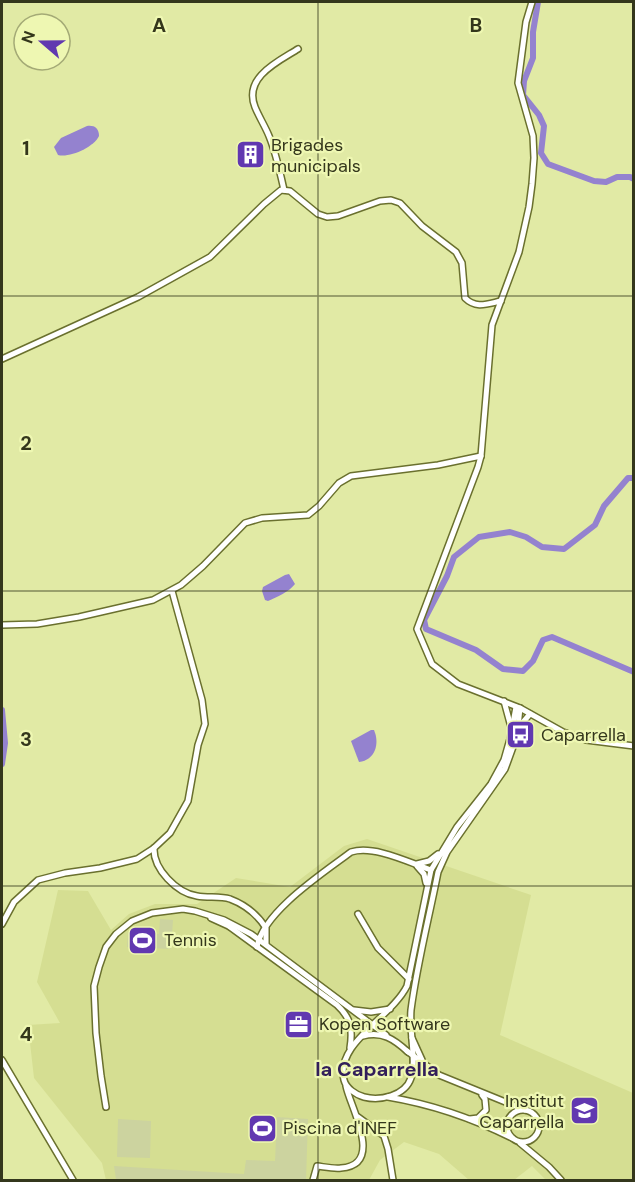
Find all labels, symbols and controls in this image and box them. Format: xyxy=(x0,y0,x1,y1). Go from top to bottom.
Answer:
north arrow xyxy=(12,12,72,72)
text: A xyxy=(152,12,166,38)
text: B xyxy=(470,12,482,38)
text: N xyxy=(17,28,40,46)
place label: Brigades municipals xyxy=(271,133,361,178)
text: 1 xyxy=(22,135,30,161)
building icon: Brigades municipals xyxy=(234,139,266,171)
text: 2 xyxy=(20,430,32,456)
bus stop icon: Caparrella xyxy=(504,719,536,751)
place label: Caparrella xyxy=(541,723,626,747)
text: 3 xyxy=(20,726,32,752)
sports icon: Tennis xyxy=(127,924,159,956)
place label: Tennis xyxy=(164,928,217,952)
office icon: Kopen Software xyxy=(282,1008,314,1040)
place label: Kopen Software xyxy=(319,1012,450,1036)
text: 4 xyxy=(20,1021,33,1047)
district label: la Caparrella xyxy=(315,1056,439,1082)
place label: Institut Caparrella xyxy=(479,1089,564,1134)
school or university icon: Institut Caparrella xyxy=(569,1095,601,1127)
sports icon: Piscina d'INEF xyxy=(246,1112,278,1144)
place label: Piscina d'INEF xyxy=(283,1116,397,1140)

